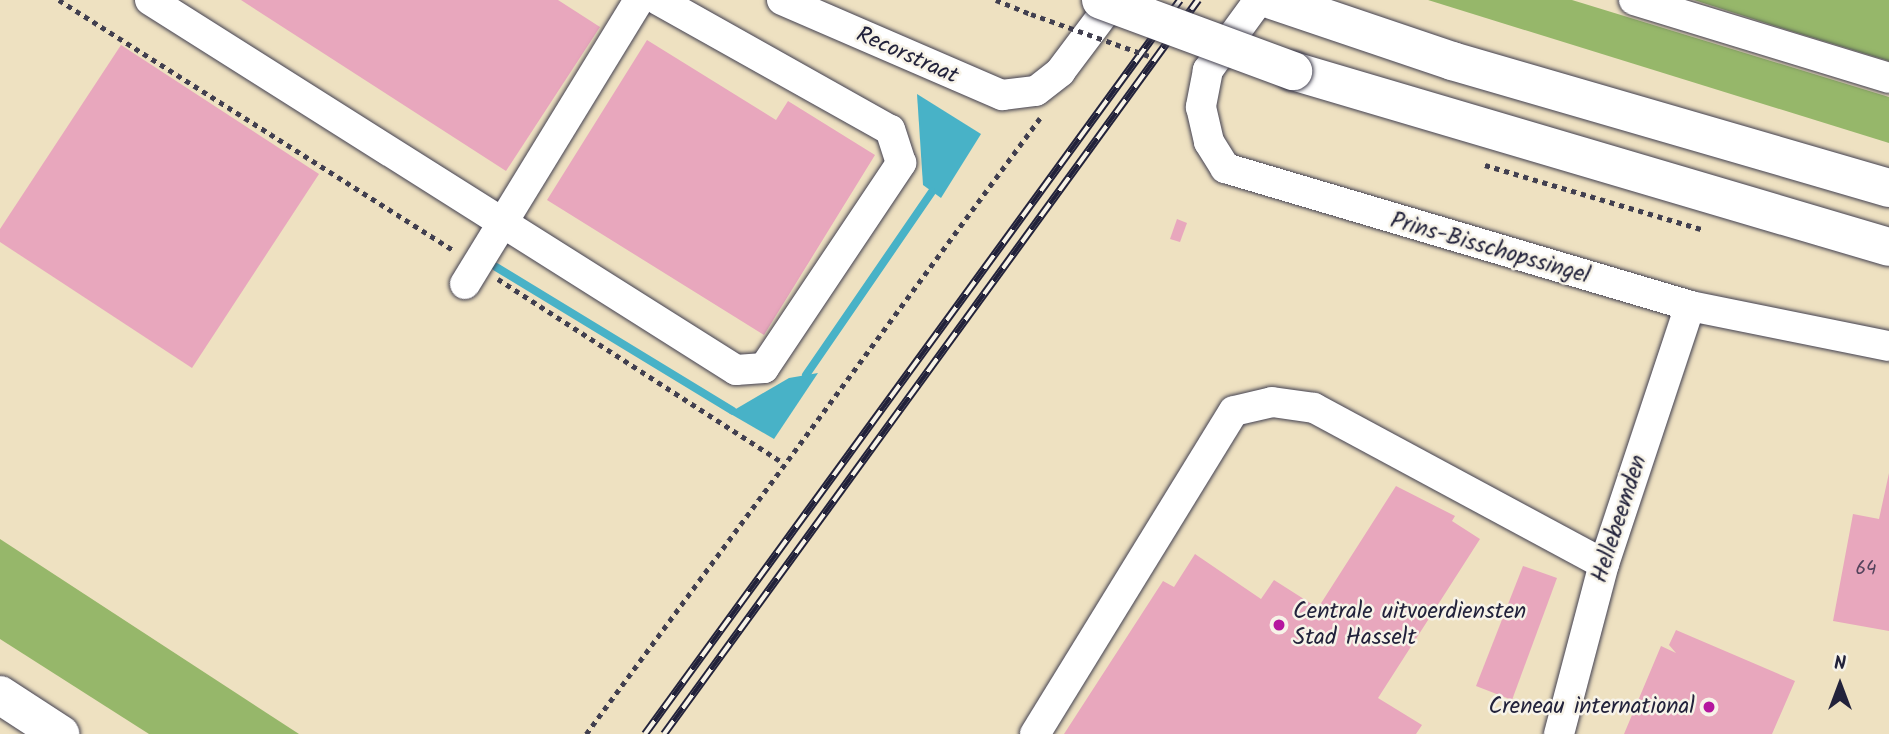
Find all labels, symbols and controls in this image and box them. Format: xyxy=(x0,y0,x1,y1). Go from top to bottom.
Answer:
street label: Recorstraat xyxy=(852,21,962,91)
street label: Prins-Bisschopssingel xyxy=(1387,207,1593,291)
street label: Hellebeemden xyxy=(1586,452,1654,586)
house number: 64 xyxy=(1855,559,1877,581)
place label: Centrale uitvoerdiensten Stad Hasselt xyxy=(1293,598,1526,652)
marker: Centrale uitvoerdiensten Stad Hasselt xyxy=(1271,617,1287,633)
text: N xyxy=(1834,649,1846,679)
north arrow xyxy=(1805,650,1875,720)
place label: Creneau international xyxy=(1488,693,1695,721)
marker: Creneau international xyxy=(1701,699,1717,715)

